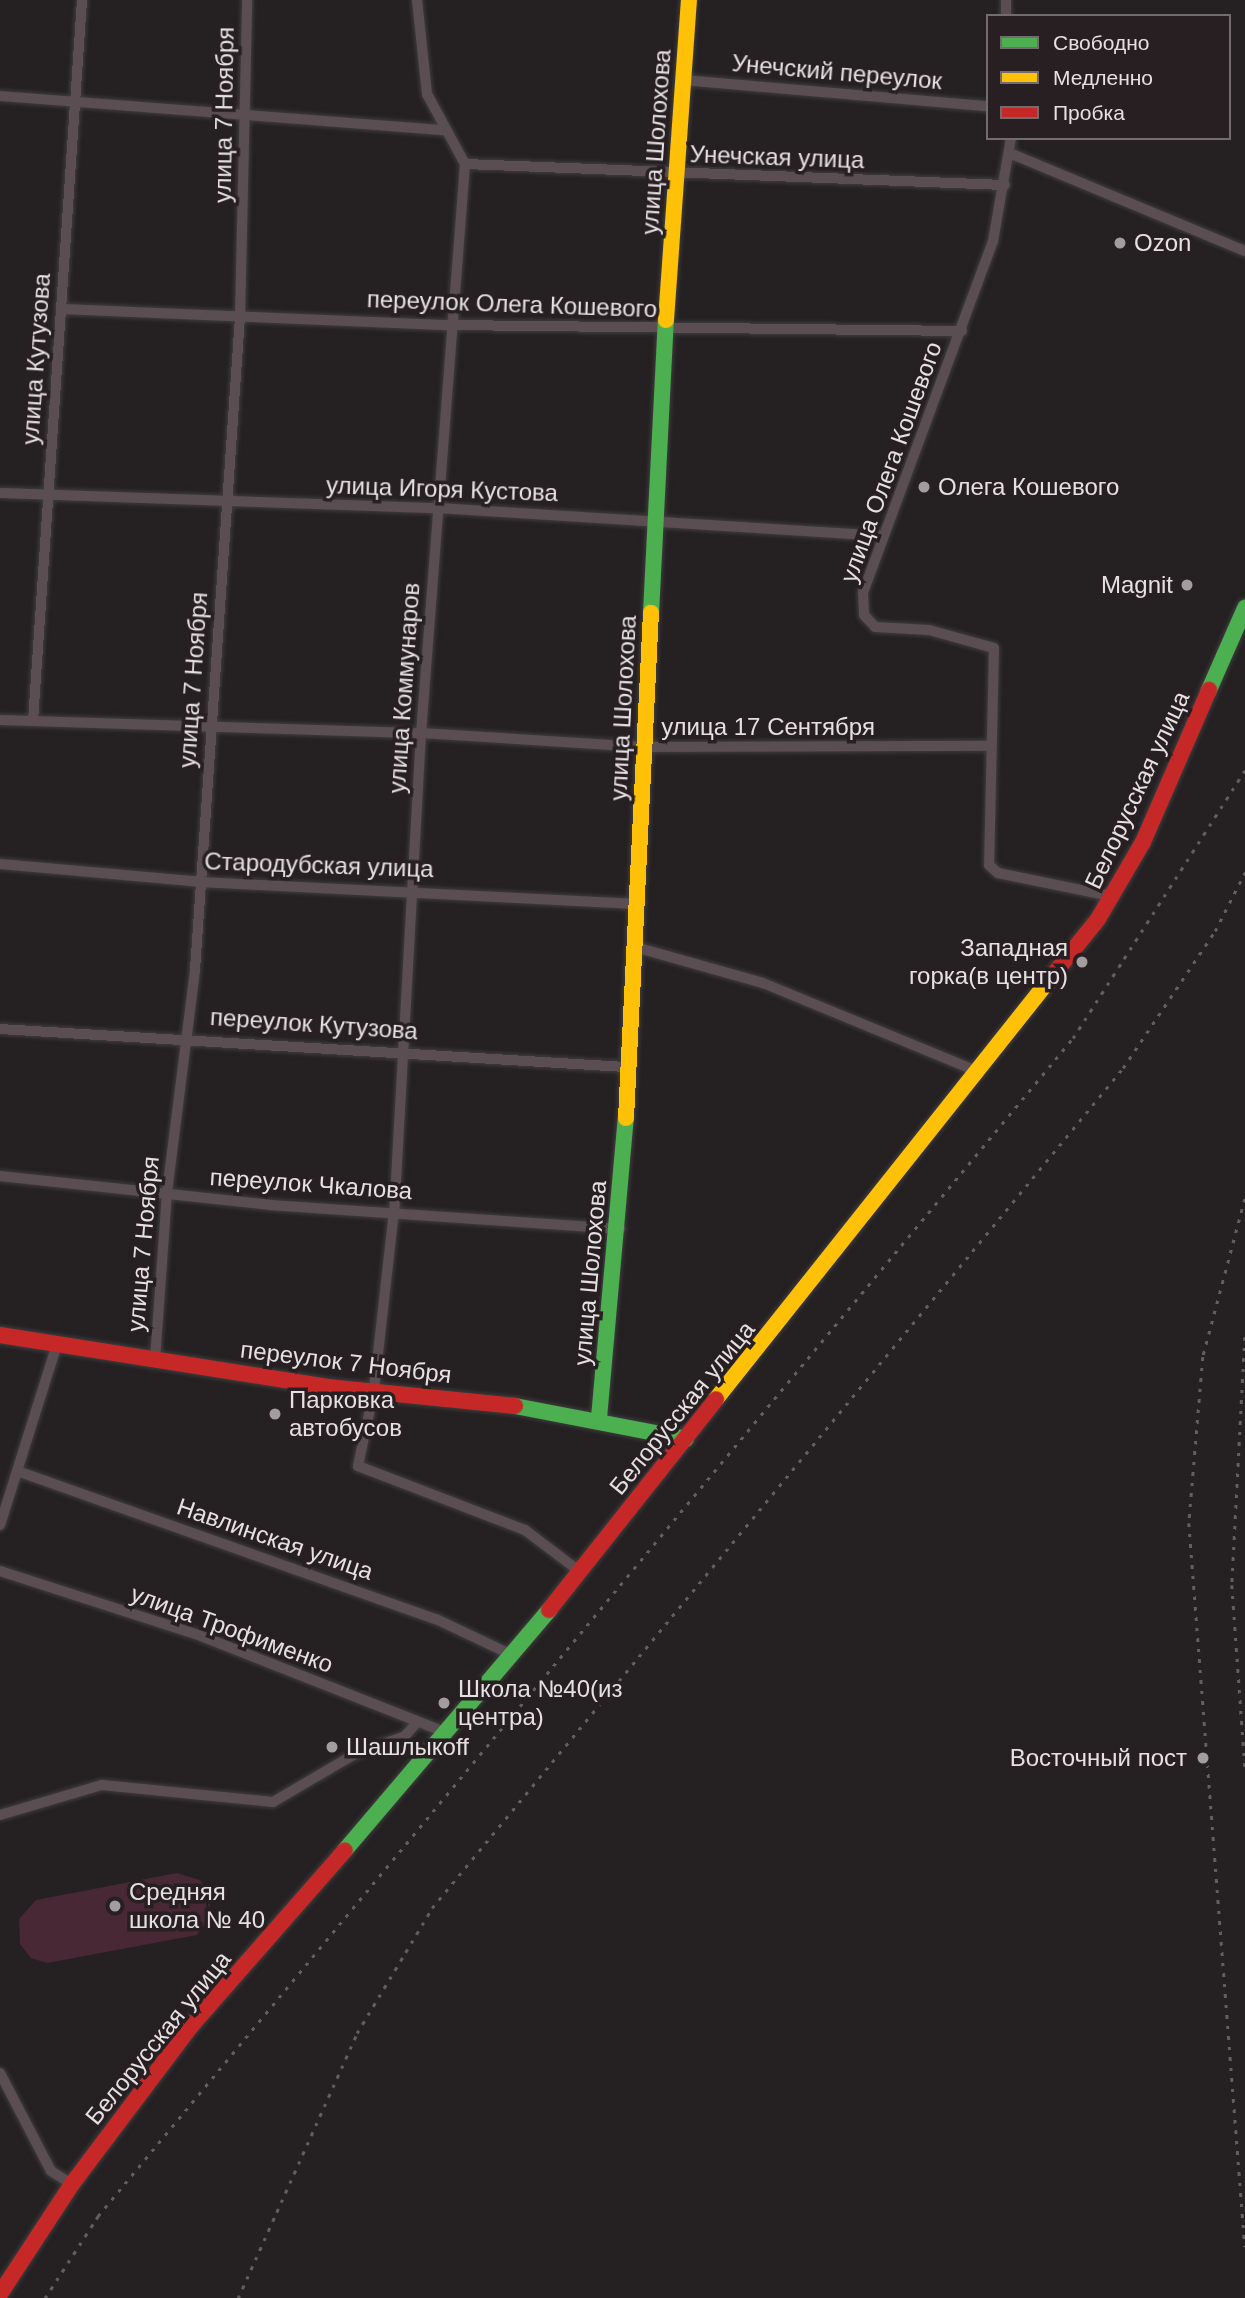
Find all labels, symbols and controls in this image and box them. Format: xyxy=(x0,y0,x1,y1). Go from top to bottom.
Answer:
legend xyxy=(986,14,1231,140)
street label: улица 7 Ноября xyxy=(208,27,240,203)
text: Свободно xyxy=(1053,31,1150,54)
street label: улица Шолохова xyxy=(635,48,677,236)
street label: Унечский переулок xyxy=(731,48,943,96)
text: Медленно xyxy=(1053,66,1153,89)
text: Пробка xyxy=(1053,101,1125,124)
street label: Унечская улица xyxy=(689,140,865,174)
place label: Ozon xyxy=(1134,229,1191,257)
marker: Ozon xyxy=(1112,235,1128,251)
street label: улица Кутузова xyxy=(16,272,56,446)
street label: переулок Олега Кошевого xyxy=(366,285,658,323)
street label: улица Олега Кошевого xyxy=(834,338,948,586)
street label: улица Игоря Кустова xyxy=(326,471,558,507)
place label: Олега Кошевого xyxy=(938,473,1119,501)
marker: Олега Кошевого xyxy=(916,479,932,495)
place label: Magnit xyxy=(1101,571,1173,599)
marker: Magnit xyxy=(1179,577,1195,593)
street label: улица Коммунаров xyxy=(382,582,426,794)
street label: улица 7 Ноября xyxy=(172,591,214,769)
street label: улица Шолохова xyxy=(604,615,642,801)
street label: Белорусская улица xyxy=(1079,687,1195,893)
street label: улица 17 Сентября xyxy=(661,713,875,741)
street label: Стародубская улица xyxy=(204,847,434,883)
place label: Западная горка(в центр) xyxy=(909,934,1068,990)
marker: Западная горка(в центр) xyxy=(1074,954,1090,970)
street label: переулок Кутузова xyxy=(209,1002,419,1046)
street label: улица 7 Ноября xyxy=(121,1155,165,1333)
street label: переулок Чкалова xyxy=(209,1163,413,1205)
street label: улица Шолохова xyxy=(568,1179,612,1367)
street label: Белорусская улица xyxy=(603,1315,761,1501)
street label: переулок 7 Ноября xyxy=(239,1335,453,1389)
place label: Парковка автобусов xyxy=(289,1386,402,1442)
marker: Парковка автобусов xyxy=(267,1406,283,1422)
street label: Навлинская улица xyxy=(173,1492,377,1586)
street label: улица Трофименко xyxy=(127,1579,337,1679)
place label: Школа №40(из центра) xyxy=(458,1675,622,1731)
marker: Школа №40(из центра) xyxy=(436,1695,452,1711)
place label: Шашлыкоff xyxy=(346,1733,469,1761)
marker: Шашлыкоff xyxy=(324,1739,340,1755)
place label: Восточный пост xyxy=(1010,1744,1187,1772)
marker: Восточный пост xyxy=(1193,1748,1213,1768)
place label: Средняя школа № 40 xyxy=(129,1878,265,1934)
marker: Средняя школа № 40 xyxy=(107,1898,123,1914)
street label: Белорусская улица xyxy=(79,1945,237,2131)

